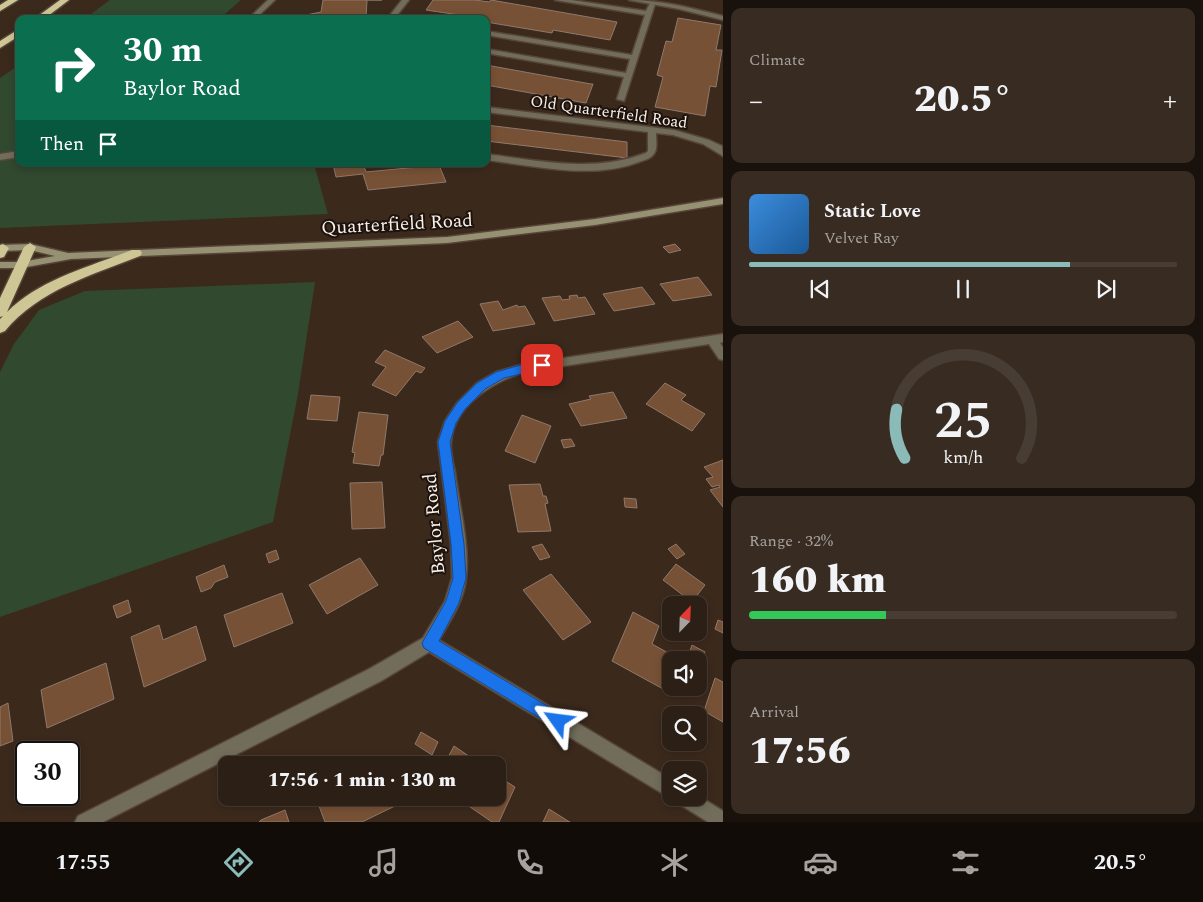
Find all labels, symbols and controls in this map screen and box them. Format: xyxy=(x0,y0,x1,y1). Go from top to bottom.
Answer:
text: 30 m xyxy=(123,24,203,77)
icon: right xyxy=(40,35,105,100)
text: Climate xyxy=(749,48,805,72)
text: 20.5° xyxy=(914,71,1012,129)
text: Baylor Road xyxy=(123,72,241,105)
text: − xyxy=(749,80,763,123)
text: + xyxy=(1163,80,1177,123)
street label: Old Quarterfield Road xyxy=(529,89,689,135)
text: Then xyxy=(40,130,84,159)
icon: arrive xyxy=(94,130,122,158)
text: Static Love xyxy=(824,197,921,226)
street label: Quarterfield Road xyxy=(320,206,474,243)
text: Velvet Ray xyxy=(824,226,899,250)
icon: previous xyxy=(806,275,834,303)
icon: pause xyxy=(949,275,977,303)
icon: next xyxy=(1092,275,1120,303)
pin xyxy=(521,344,563,386)
icon: arrive xyxy=(528,351,556,379)
text: 25 xyxy=(934,382,992,461)
text: km/h xyxy=(943,444,983,471)
street label: Baylor Road xyxy=(416,472,453,576)
text: Range · 32% xyxy=(749,529,833,553)
text: 160 km xyxy=(749,552,886,610)
north arrow xyxy=(662,596,708,641)
map controls xyxy=(662,596,707,806)
button: sound xyxy=(662,651,707,696)
position arrow xyxy=(531,694,583,746)
text: Arrival xyxy=(749,700,799,724)
button: search xyxy=(662,706,707,751)
text: 17:56 xyxy=(749,723,851,781)
speed limit sign: 30 xyxy=(15,741,80,806)
button: layers xyxy=(662,761,707,806)
text: 17:56 · 1 min · 130 m xyxy=(268,766,456,795)
icon: directions xyxy=(221,845,256,880)
icon: music xyxy=(366,845,401,880)
icon: phone xyxy=(512,845,547,880)
icon: climate xyxy=(657,845,692,880)
icon: car xyxy=(803,845,838,880)
icon: filters xyxy=(948,845,983,880)
text: 17:55 xyxy=(55,846,111,879)
text: 20.5° xyxy=(1094,846,1148,879)

